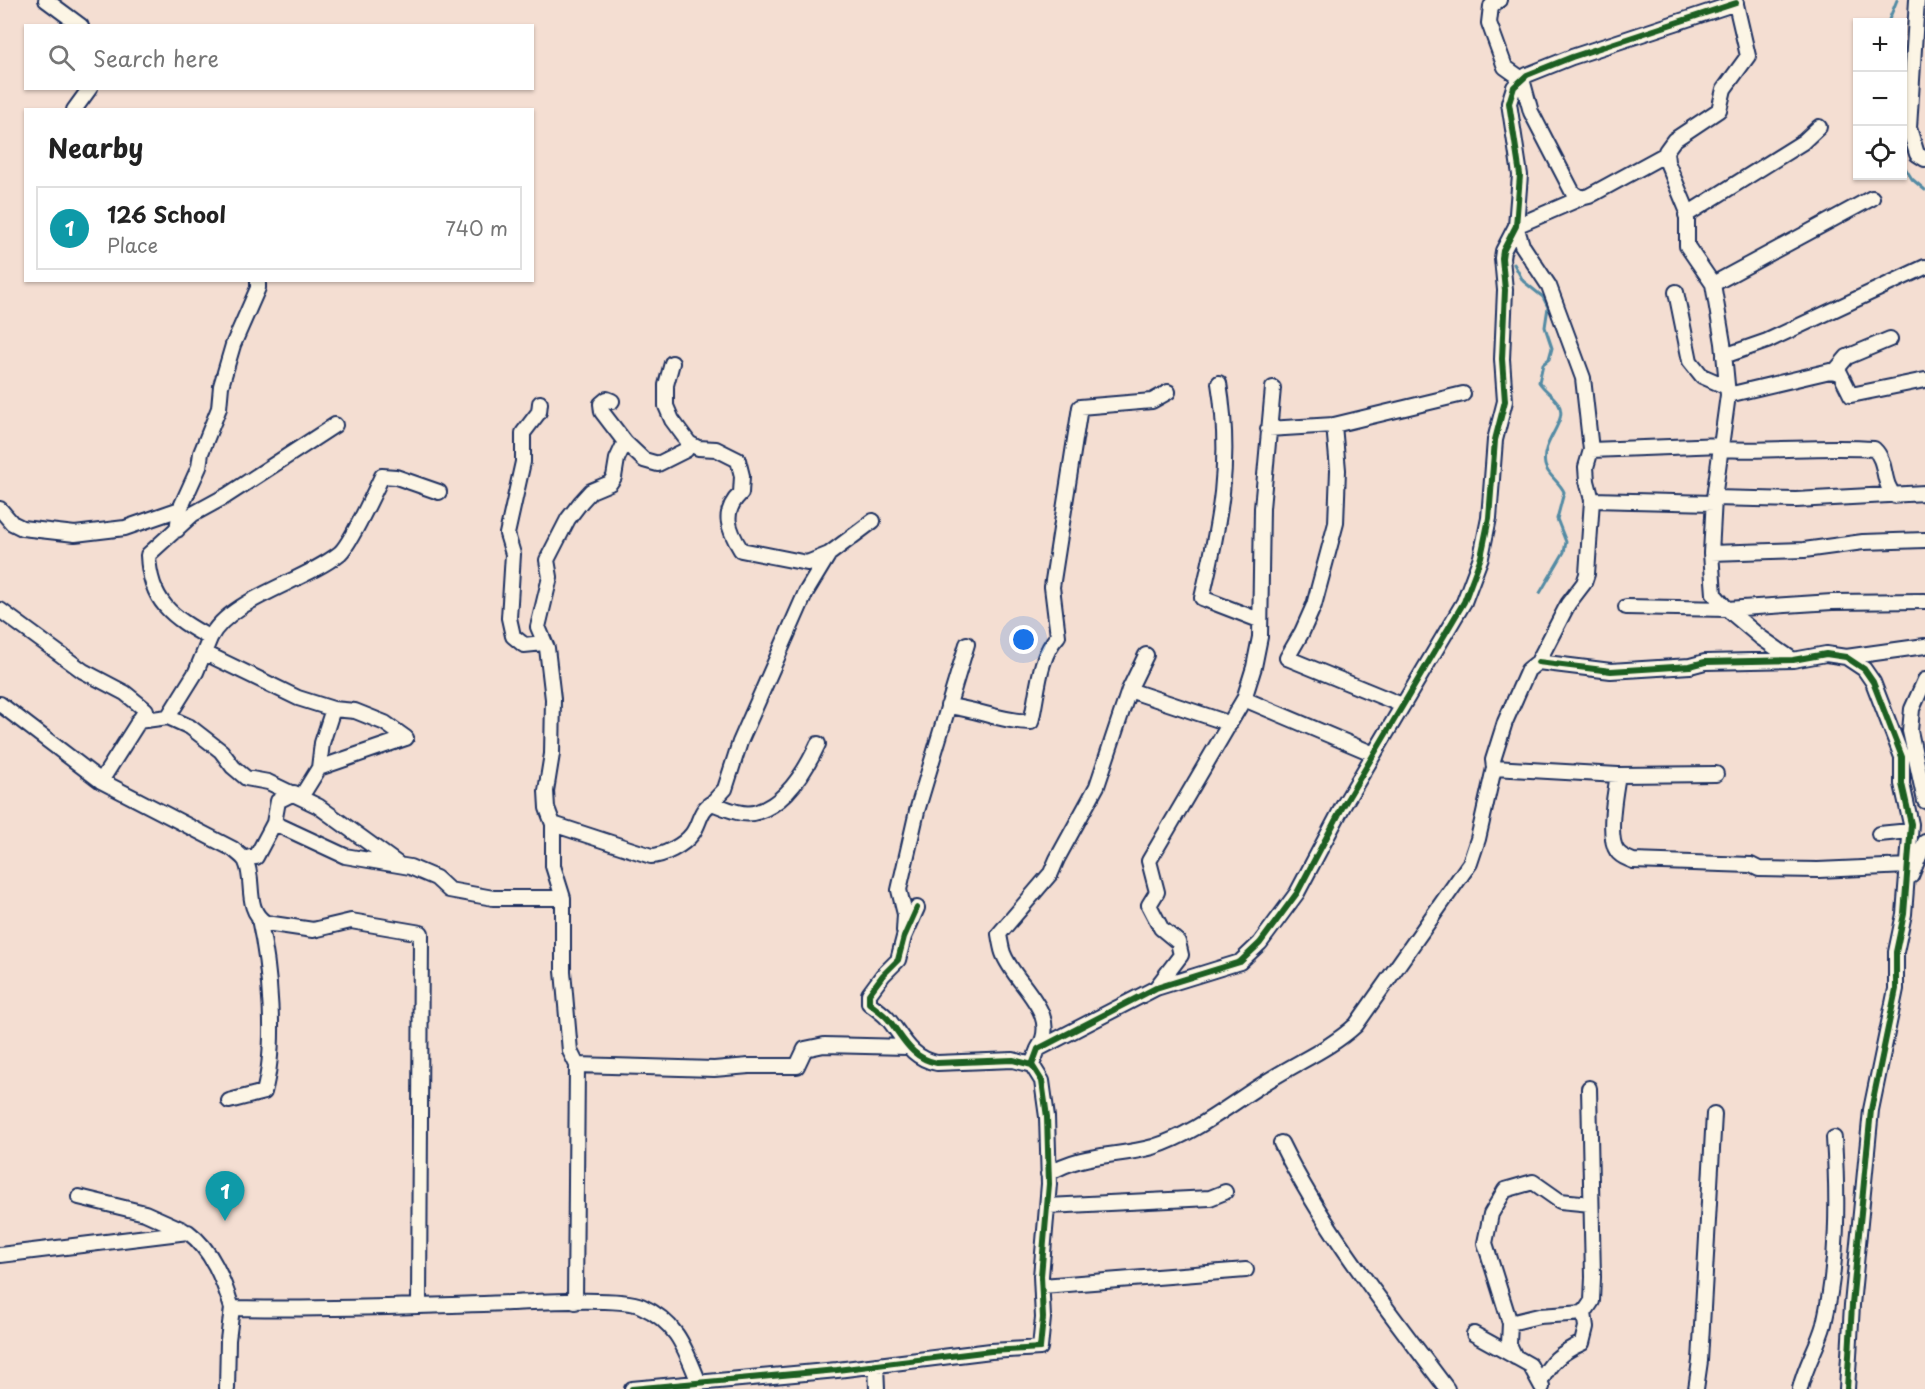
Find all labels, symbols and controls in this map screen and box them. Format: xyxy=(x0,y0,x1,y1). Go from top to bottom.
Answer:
map controls xyxy=(1853,18,1907,180)
button: + xyxy=(1853,18,1907,72)
search box xyxy=(24,24,534,90)
icon: search xyxy=(45,41,78,74)
text: Search here xyxy=(93,41,219,74)
button: − xyxy=(1853,72,1907,126)
button: locate xyxy=(1853,126,1907,180)
text: Nearby xyxy=(48,128,143,167)
text: 126 School xyxy=(107,197,226,230)
text: 1 xyxy=(65,213,74,243)
text: 740 m xyxy=(445,213,508,243)
text: Place xyxy=(107,230,158,260)
your location xyxy=(1009,625,1038,654)
pin: 1 xyxy=(206,1172,244,1221)

